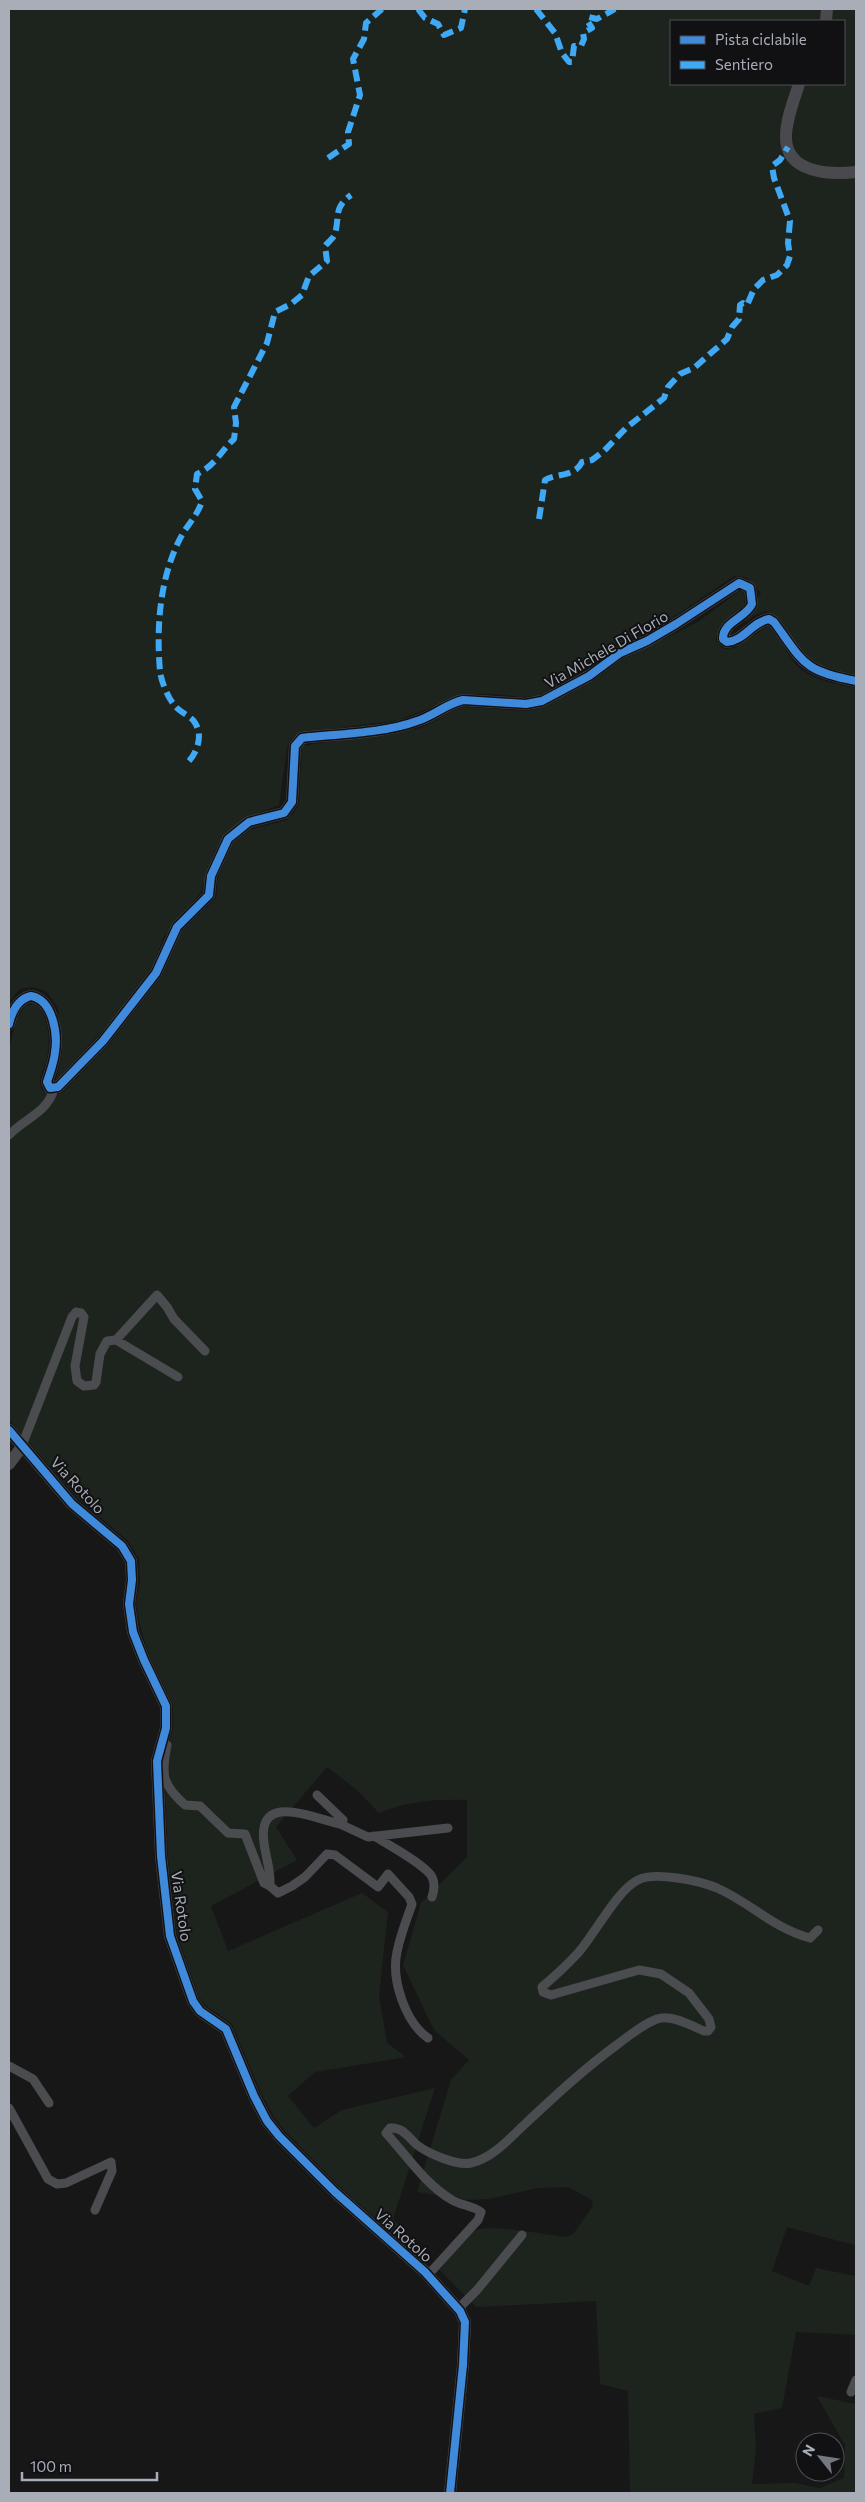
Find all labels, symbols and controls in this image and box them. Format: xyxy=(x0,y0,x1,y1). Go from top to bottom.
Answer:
legend xyxy=(670,20,845,85)
text: Pista ciclabile xyxy=(715,30,807,48)
text: Sentiero xyxy=(715,55,773,73)
street label: Via Michele Di Florio xyxy=(541,606,671,692)
street label: Via Rotolo xyxy=(47,1453,109,1517)
street label: Via Rotolo xyxy=(168,1870,196,1942)
street label: Via Rotolo xyxy=(372,2205,436,2265)
north arrow xyxy=(795,2432,845,2482)
text: N xyxy=(798,2441,818,2459)
scale bar xyxy=(22,2450,158,2482)
text: 100 m xyxy=(30,2457,72,2475)

